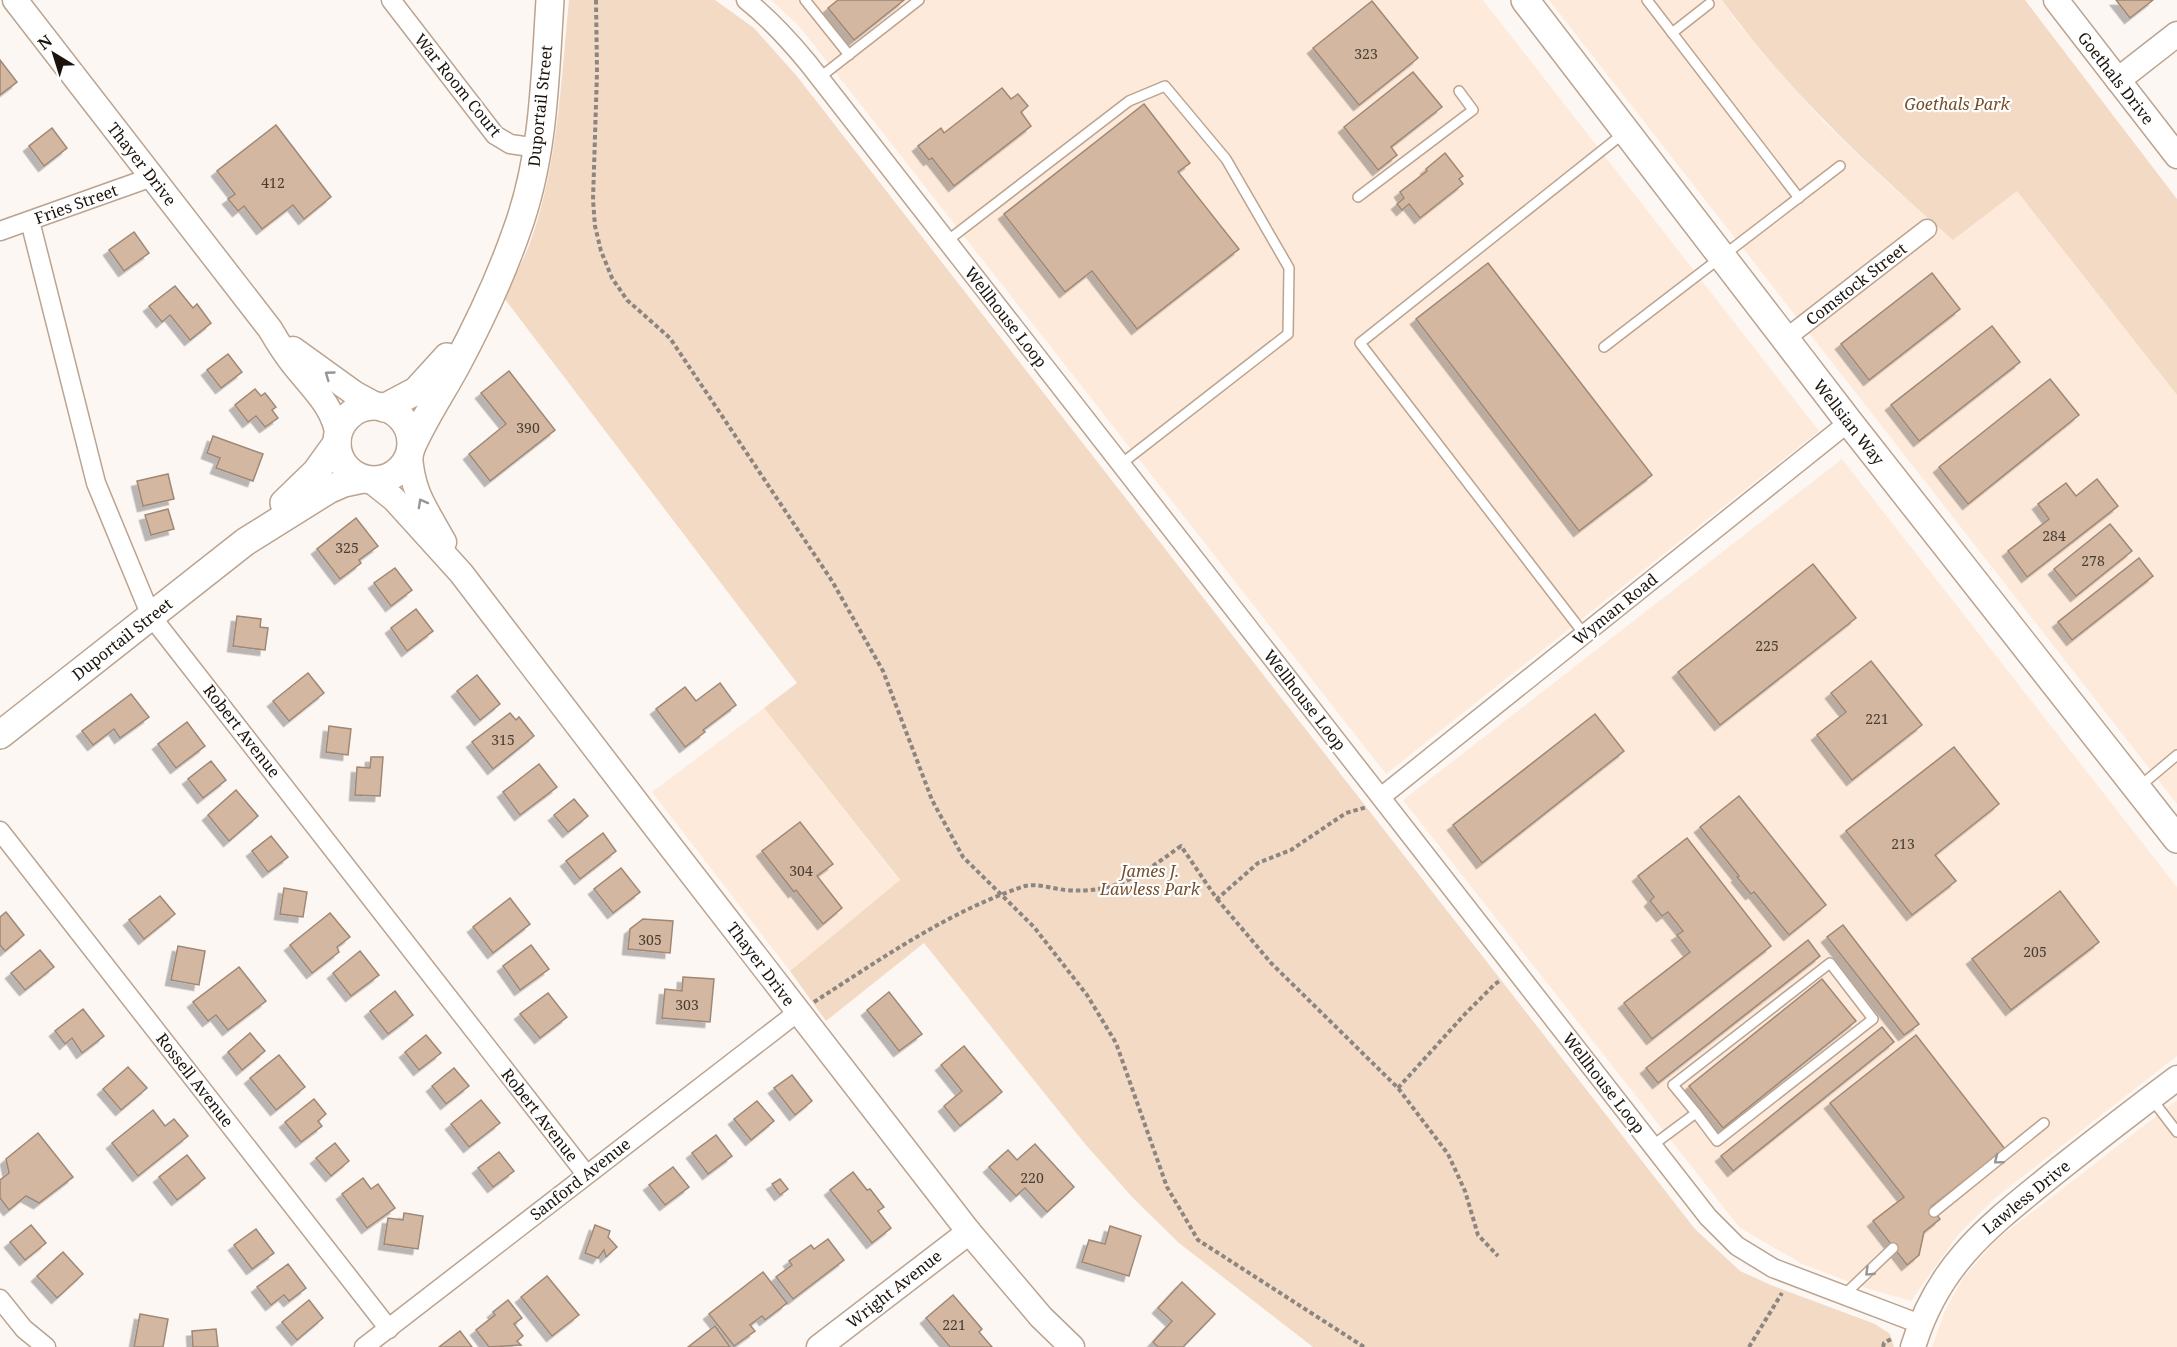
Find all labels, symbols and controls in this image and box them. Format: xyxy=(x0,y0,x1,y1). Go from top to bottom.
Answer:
north arrow xyxy=(24,24,84,84)
street label: Goethals Drive xyxy=(2073,27,2159,129)
text: N xyxy=(33,29,57,55)
street label: War Room Court xyxy=(409,29,507,142)
street label: Duportail Street xyxy=(523,44,557,168)
house number: 323 xyxy=(1354,44,1378,63)
park label: Goethals Park xyxy=(1904,93,2011,115)
street label: Thayer Drive xyxy=(103,118,181,210)
house number: 412 xyxy=(261,173,285,192)
street label: Fries Street xyxy=(32,179,121,229)
street label: Comstock Street xyxy=(1801,237,1911,330)
street label: Wellhouse Loop xyxy=(960,262,1052,372)
one-way arrow xyxy=(324,372,335,383)
street label: Wellsian Way xyxy=(1808,374,1890,470)
house number: 390 xyxy=(516,418,540,437)
one-way arrow xyxy=(418,499,429,509)
house number: 284 xyxy=(2042,526,2066,545)
house number: 325 xyxy=(335,538,359,557)
house number: 278 xyxy=(2081,551,2105,570)
street label: Wyman Road xyxy=(1568,568,1662,650)
street label: Duportail Street xyxy=(67,593,177,685)
house number: 225 xyxy=(1755,636,1779,655)
street label: Wellhouse Loop xyxy=(1259,645,1351,755)
street label: Robert Avenue xyxy=(199,680,285,782)
house number: 221 xyxy=(1865,709,1889,728)
house number: 315 xyxy=(491,730,515,749)
house number: 213 xyxy=(1891,834,1915,853)
park label: James J. Lawless Park xyxy=(1099,860,1201,900)
house number: 304 xyxy=(789,861,813,880)
street label: Thayer Drive xyxy=(722,917,800,1011)
house number: 305 xyxy=(638,930,662,949)
house number: 205 xyxy=(2023,942,2047,961)
house number: 303 xyxy=(675,995,699,1014)
street label: Rossell Avenue xyxy=(151,1028,239,1132)
street label: Wellhouse Loop xyxy=(1558,1028,1650,1138)
street label: Robert Avenue xyxy=(497,1064,583,1166)
street label: Sanford Avenue xyxy=(525,1133,635,1225)
one-way arrow xyxy=(1994,1153,2005,1164)
street label: Lawless Drive xyxy=(1978,1155,2074,1239)
house number: 220 xyxy=(1020,1168,1044,1187)
street label: Wright Avenue xyxy=(842,1245,946,1333)
one-way arrow xyxy=(1865,1264,1876,1275)
house number: 221 xyxy=(942,1315,966,1334)

